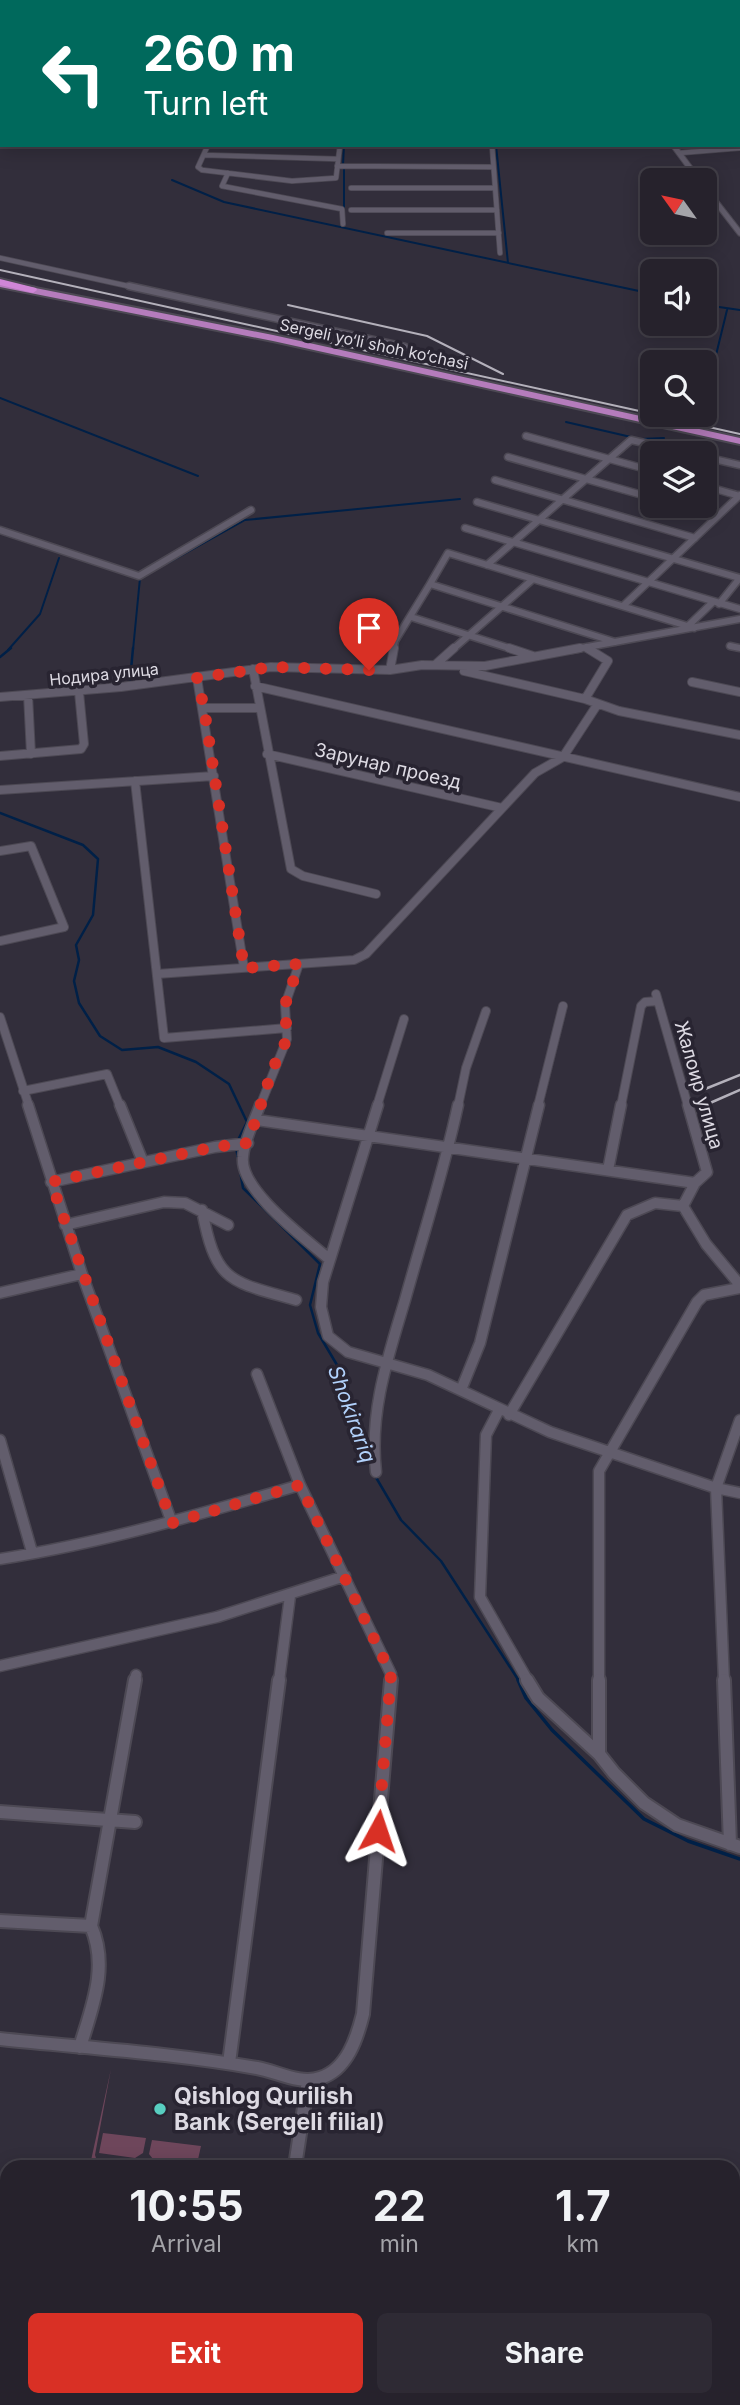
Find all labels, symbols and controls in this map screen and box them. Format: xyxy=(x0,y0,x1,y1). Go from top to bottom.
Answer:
text: 260 m xyxy=(143,24,295,83)
icon: left xyxy=(28,28,119,119)
text: Turn left xyxy=(143,84,268,123)
north arrow xyxy=(640,168,718,245)
map controls xyxy=(640,168,717,518)
button: sound xyxy=(640,259,717,336)
street label: Sergeli yo‘li shoh ko‘chasi xyxy=(278,314,470,374)
button: search xyxy=(640,350,717,427)
button: layers xyxy=(640,441,717,518)
pin xyxy=(339,598,399,670)
icon: arrive xyxy=(350,609,388,647)
street label: Нодира улица xyxy=(48,658,160,690)
street label: Зарунар проезд xyxy=(312,738,464,794)
street label: Жалоир улица xyxy=(670,1018,728,1152)
water label: Shokirariq xyxy=(323,1362,381,1466)
position arrow xyxy=(341,1794,415,1868)
place label: Qishlog Qurilish Bank (Sergeli filial) xyxy=(174,2082,385,2136)
marker: Qishlog Qurilish Bank (Sergeli filial) xyxy=(152,2101,168,2117)
text: 10:55 xyxy=(129,2180,244,2231)
text: 22 xyxy=(373,2180,426,2231)
text: 1.7 xyxy=(555,2180,611,2231)
text: Arrival xyxy=(151,2230,222,2258)
text: min xyxy=(380,2230,419,2258)
text: km xyxy=(566,2230,599,2258)
button: Exit xyxy=(28,2313,363,2393)
button: Share xyxy=(377,2313,712,2393)

